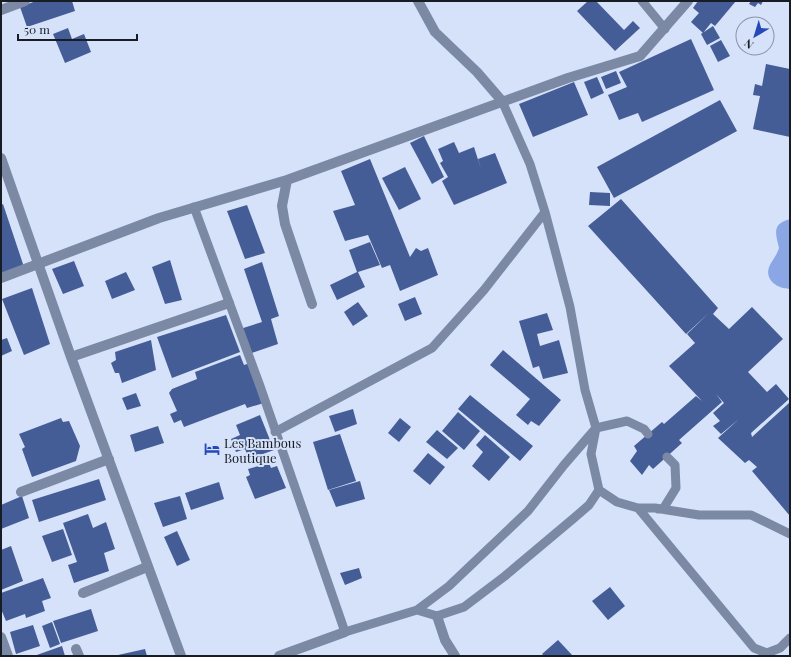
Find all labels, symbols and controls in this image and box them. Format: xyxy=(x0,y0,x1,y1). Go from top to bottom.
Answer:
scale bar xyxy=(18,16,137,42)
north arrow xyxy=(735,16,775,56)
text: 50 m xyxy=(24,21,50,37)
text: N xyxy=(741,36,756,53)
place label: Les Bambous Boutique xyxy=(224,434,301,466)
hotel icon: Les Bambous Boutique xyxy=(203,440,221,458)

